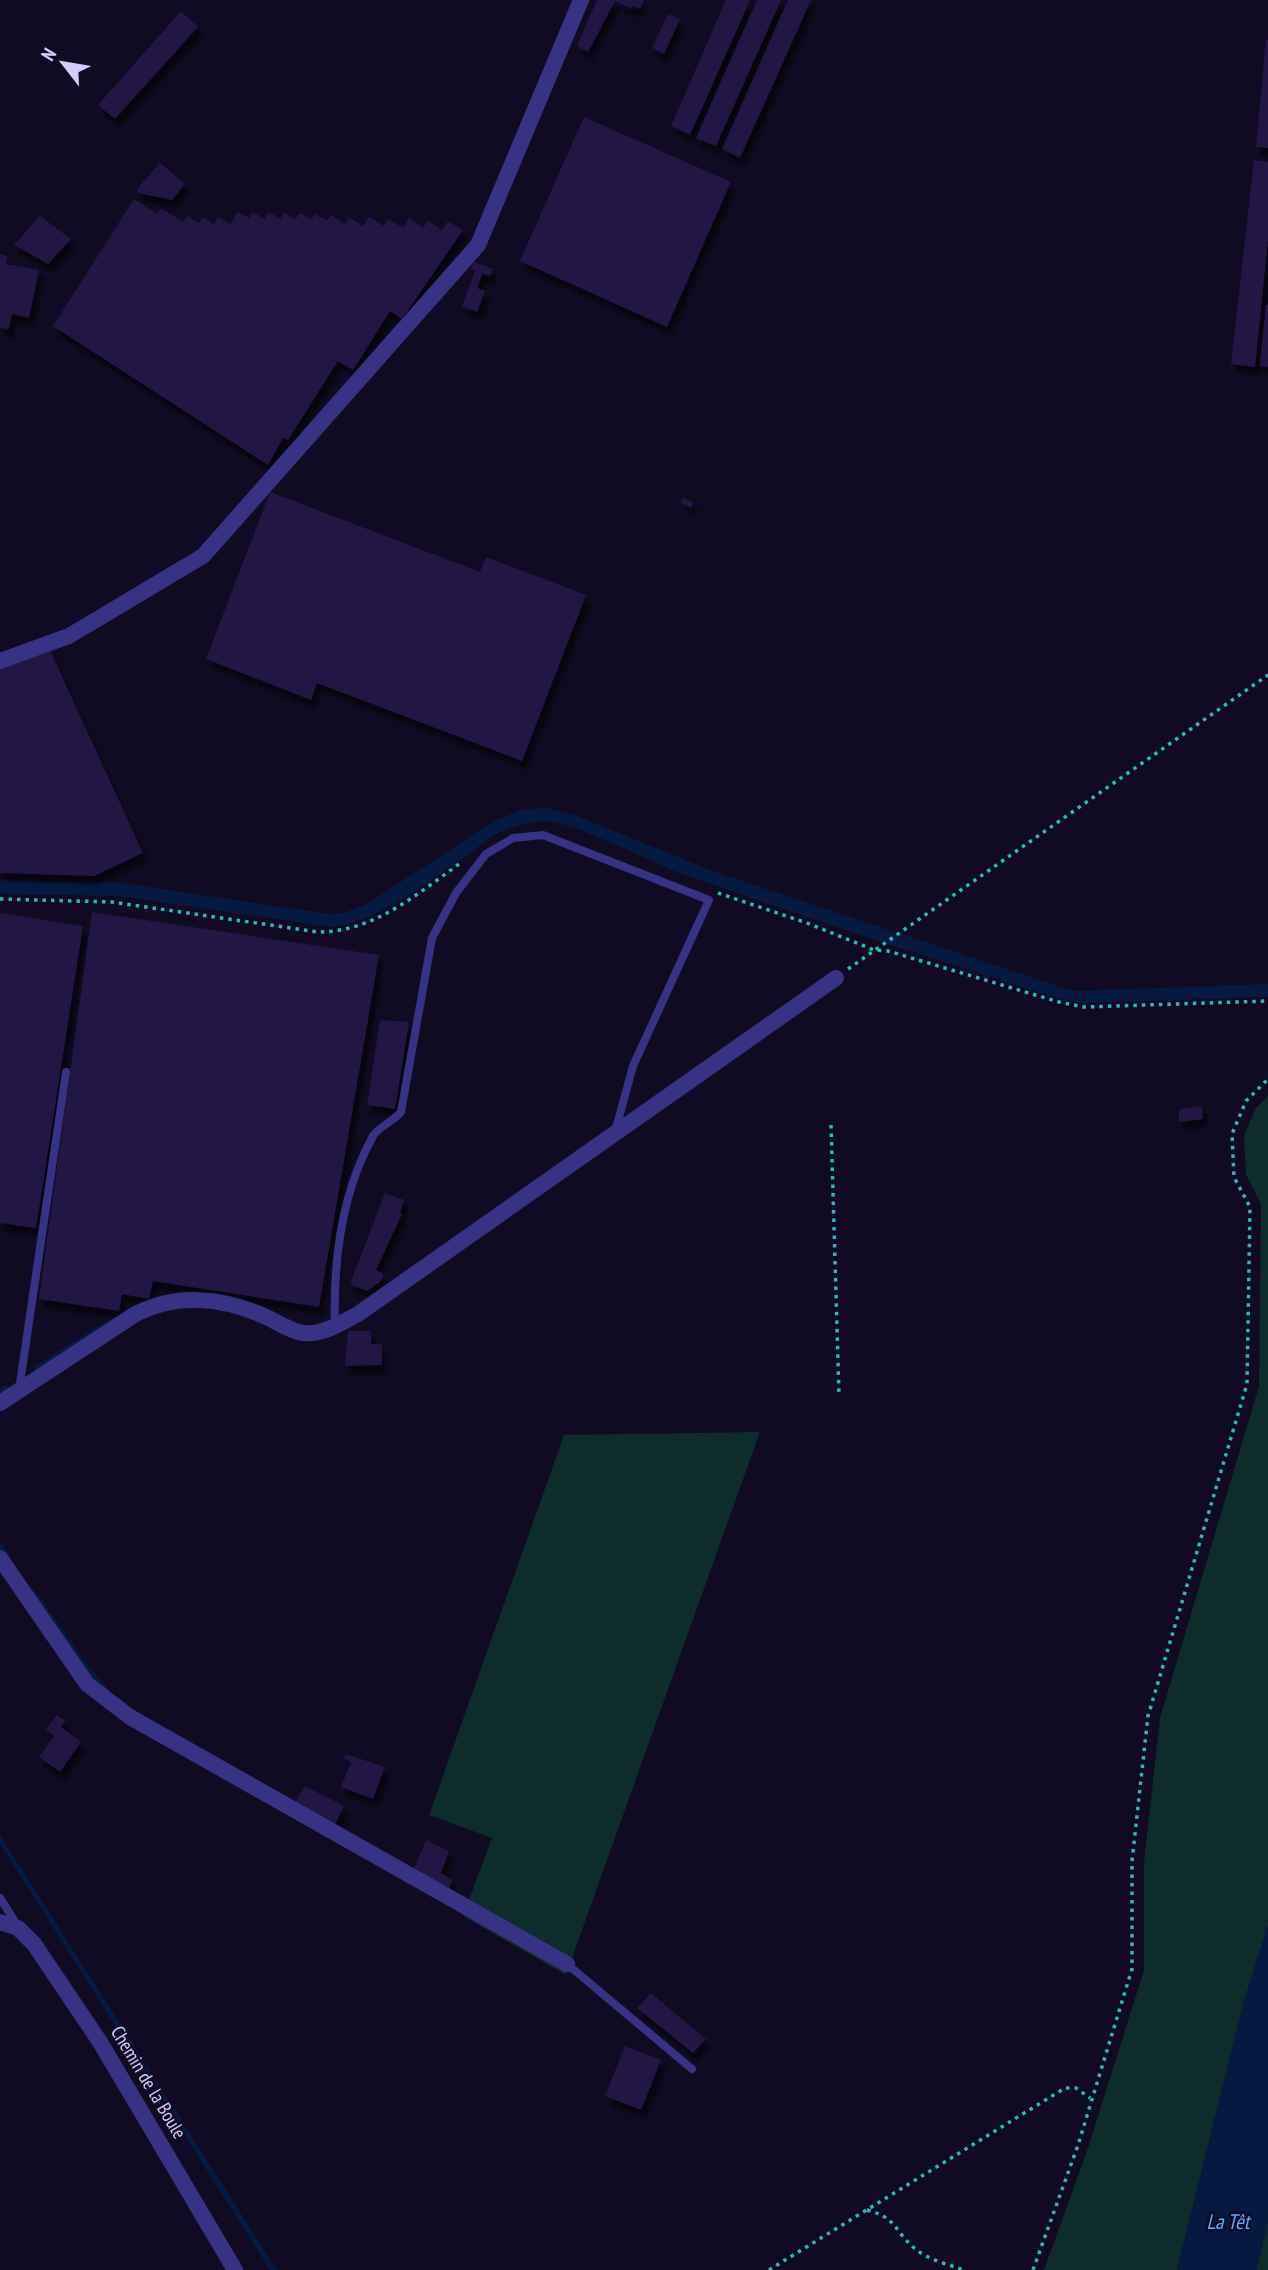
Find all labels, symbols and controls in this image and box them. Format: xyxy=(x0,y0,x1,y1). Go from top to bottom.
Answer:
north arrow xyxy=(28,28,98,98)
text: N xyxy=(35,44,61,65)
street label: Chemin de la Boule xyxy=(106,2021,192,2143)
water label: La Têt xyxy=(1207,2208,1252,2235)

